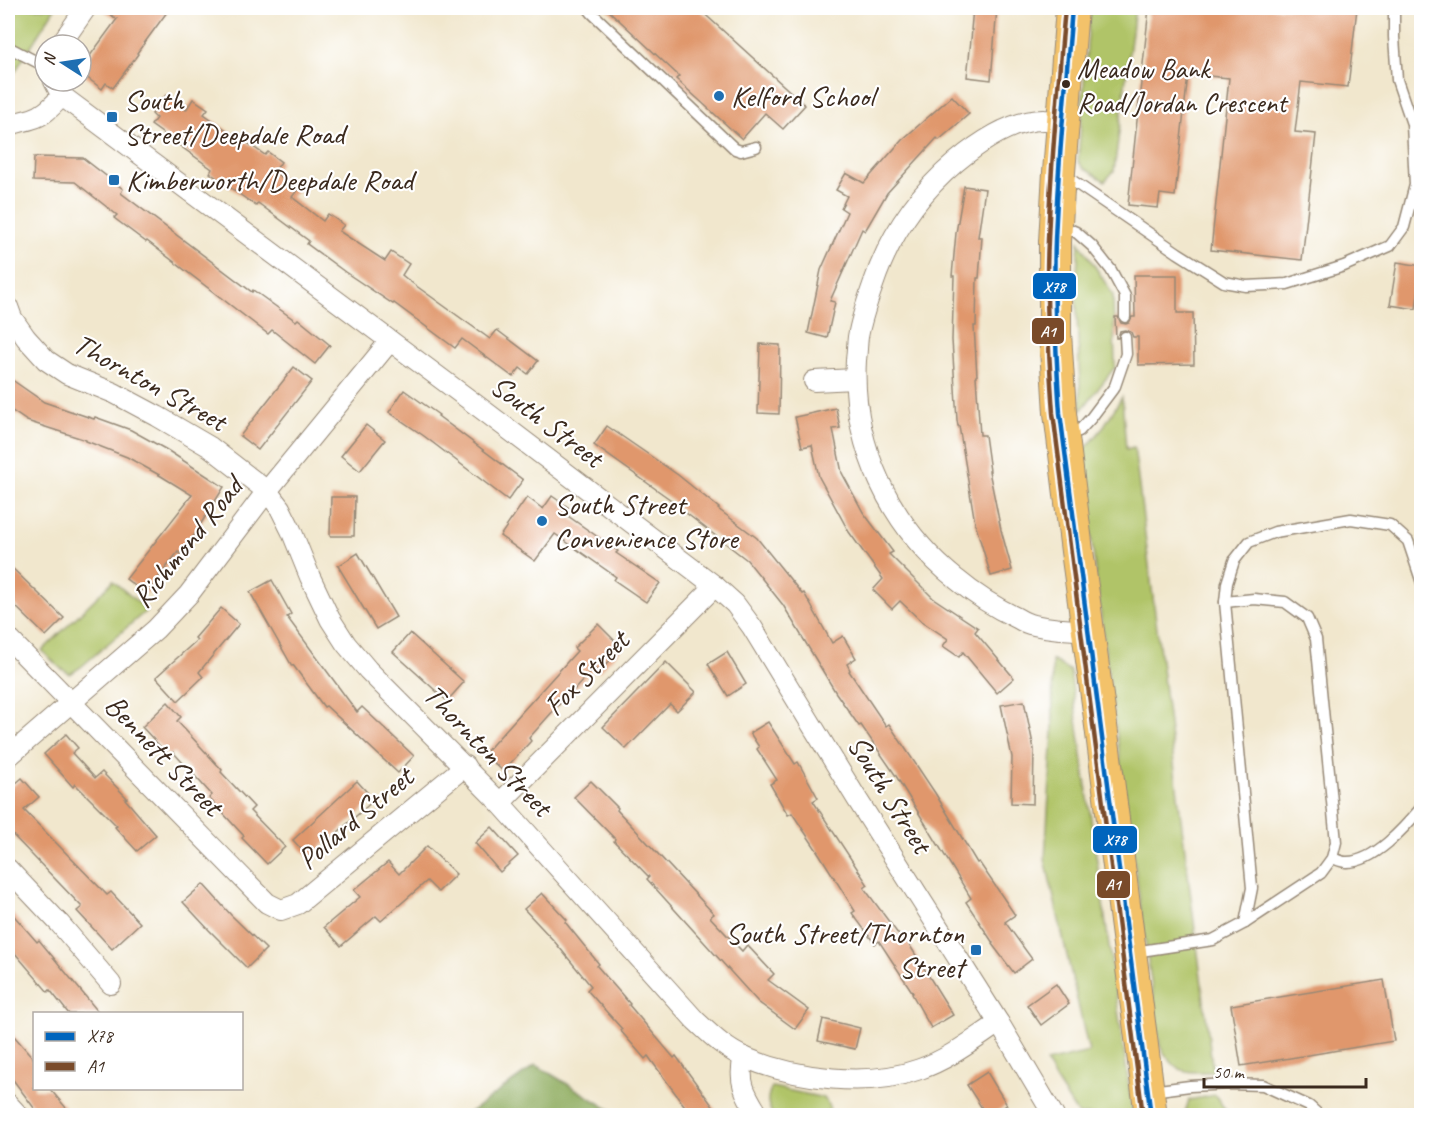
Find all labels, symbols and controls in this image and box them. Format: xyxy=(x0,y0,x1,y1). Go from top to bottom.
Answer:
north arrow xyxy=(33,33,93,93)
text: N xyxy=(38,50,61,67)
place label: Meadow Bank Road/Jordan Crescent xyxy=(1077,51,1289,120)
place label: Kelford School xyxy=(731,77,879,115)
marker: Meadow Bank Road/Jordan Crescent xyxy=(1060,78,1072,90)
place label: South Street/Deepdale Road xyxy=(124,81,349,153)
marker: Kelford School xyxy=(712,89,726,103)
marker: South Street/Deepdale Road xyxy=(105,110,119,124)
place label: Kimberworth/Deepdale Road xyxy=(126,161,417,199)
marker: Kimberworth/Deepdale Road xyxy=(107,173,121,187)
line badge: X78 xyxy=(1032,272,1077,300)
text: X78 xyxy=(1043,277,1067,297)
line badge: A1 xyxy=(1031,317,1065,345)
text: A1 xyxy=(1040,322,1057,342)
street label: Thornton Street xyxy=(67,324,236,441)
street label: South Street xyxy=(483,366,613,478)
street label: Richmond Road xyxy=(123,466,254,615)
place label: South Street Convenience Store xyxy=(554,485,740,557)
marker: South Street Convenience Store xyxy=(535,514,549,528)
street label: Fox Street xyxy=(535,620,639,724)
street label: Thornton Street xyxy=(416,676,563,826)
street label: Bennett Street xyxy=(97,686,233,826)
street label: South Street xyxy=(839,728,943,862)
street label: Pollard Street xyxy=(289,756,423,878)
line badge: X78 xyxy=(1092,825,1138,854)
text: X78 xyxy=(1104,830,1128,850)
line badge: A1 xyxy=(1096,870,1131,899)
text: A1 xyxy=(1105,875,1122,895)
place label: South Street/Thornton Street xyxy=(725,914,968,986)
marker: South Street/Thornton Street xyxy=(969,943,983,957)
legend xyxy=(33,1012,243,1090)
text: X78 xyxy=(87,1025,115,1047)
scale bar xyxy=(1204,1051,1366,1089)
text: A1 xyxy=(87,1055,105,1077)
text: 50 m xyxy=(1213,1061,1246,1083)

